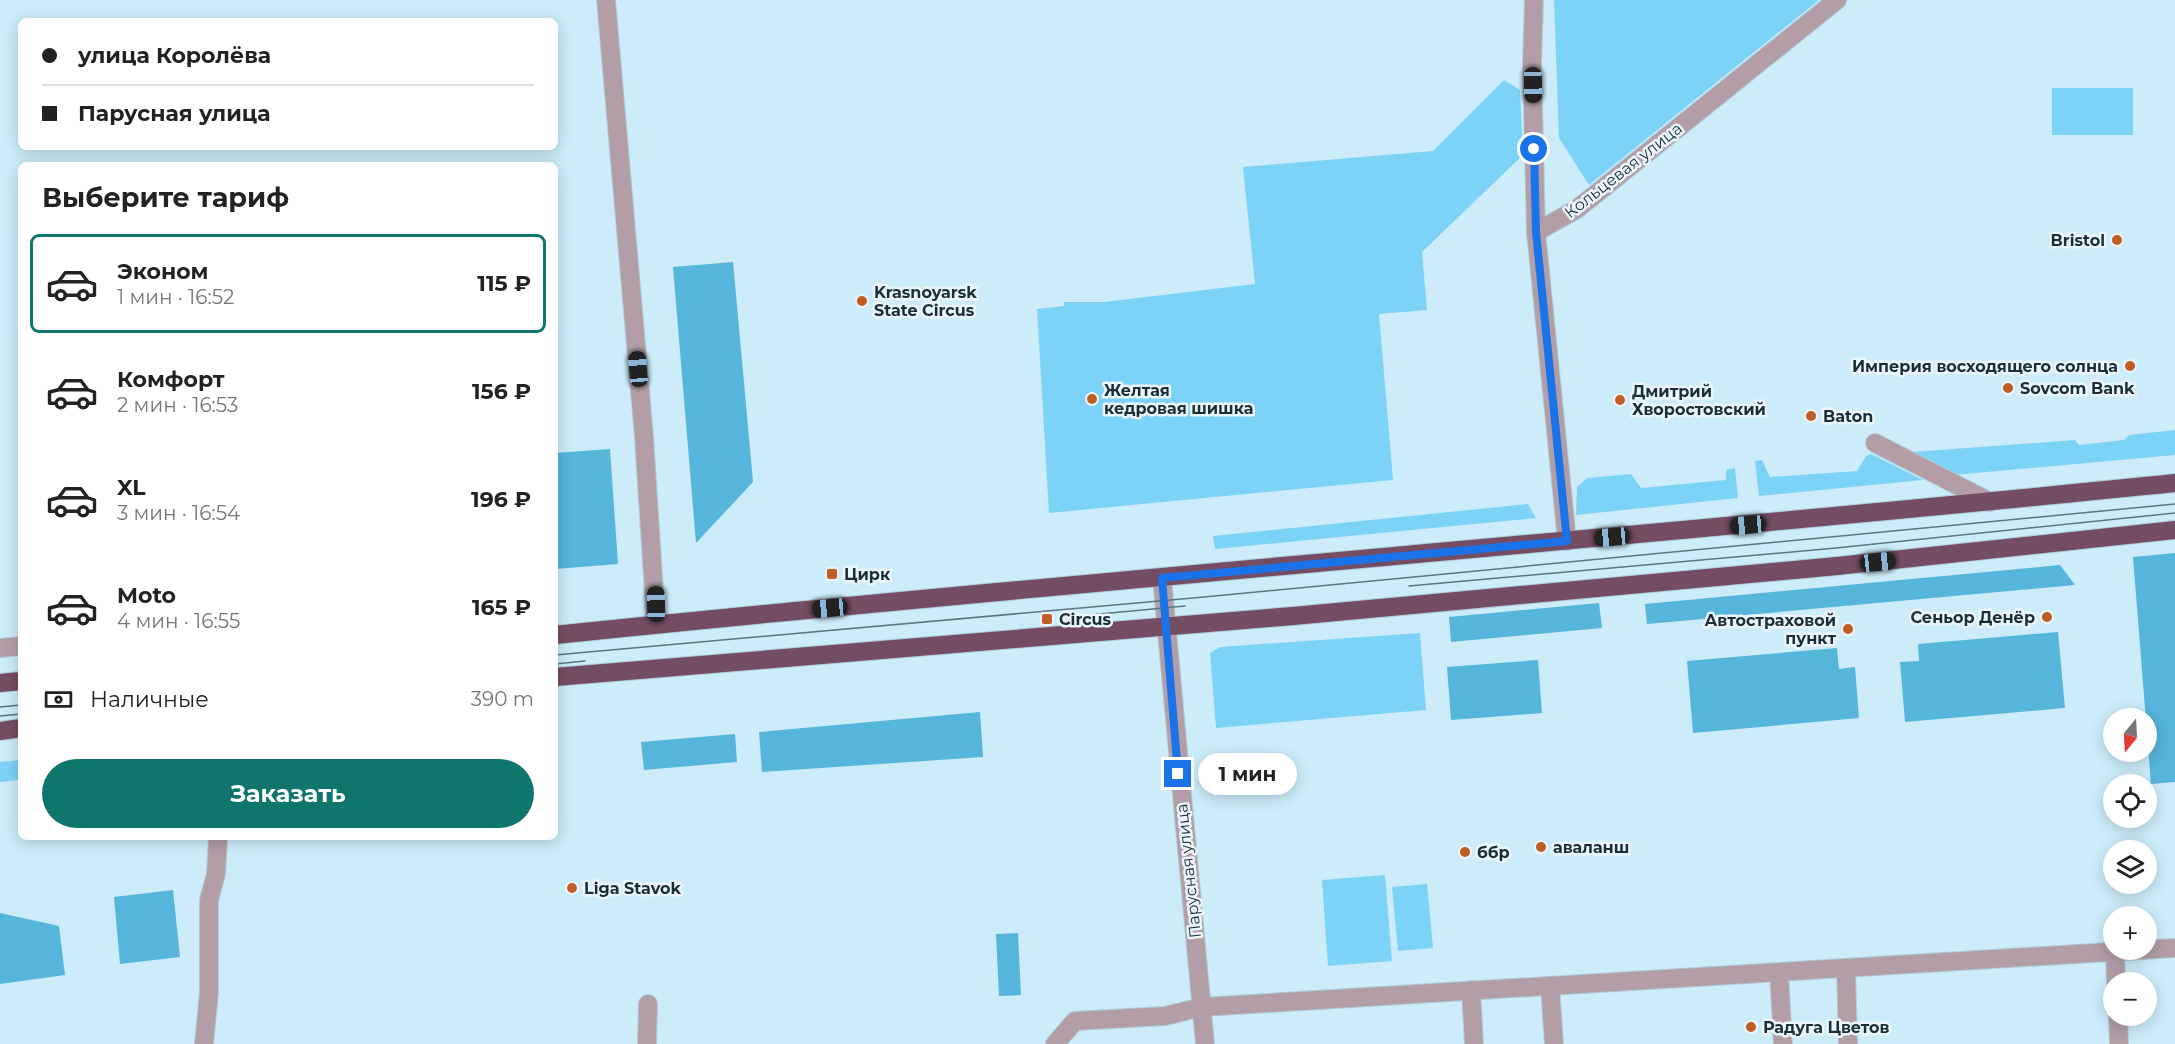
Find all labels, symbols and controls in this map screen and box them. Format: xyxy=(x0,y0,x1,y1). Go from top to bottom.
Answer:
text: улица Королёва xyxy=(78,42,271,69)
car xyxy=(1524,67,1542,103)
text: Парусная улица xyxy=(78,100,271,127)
street label: Кольцевая улица xyxy=(1561,119,1686,222)
route start xyxy=(1520,135,1547,162)
text: Выберите тариф xyxy=(42,181,289,214)
place label: Bristol xyxy=(2051,231,2105,250)
marker: Bristol xyxy=(2110,233,2124,247)
icon: car xyxy=(45,257,99,311)
text: Эконом xyxy=(117,258,208,285)
text: 115 ₽ xyxy=(477,270,531,297)
place label: Krasnoyarsk State Circus xyxy=(874,283,977,320)
text: 1 мин · 16:52 xyxy=(117,285,234,309)
marker: Krasnoyarsk State Circus xyxy=(855,294,869,308)
car xyxy=(627,350,649,388)
place label: Империя восходящего солнца xyxy=(1852,357,2118,376)
marker: Империя восходящего солнца xyxy=(2123,359,2137,373)
icon: car xyxy=(45,365,99,419)
text: Комфорт xyxy=(117,366,225,393)
text: 156 ₽ xyxy=(472,378,531,405)
place label: Sovcom Bank xyxy=(2020,379,2135,398)
place label: Желтая кедровая шишка xyxy=(1104,381,1253,418)
marker: Sovcom Bank xyxy=(2001,381,2015,395)
place label: Дмитрий Хворостовский xyxy=(1632,382,1766,419)
marker: Желтая кедровая шишка xyxy=(1085,392,1099,406)
text: 2 мин · 16:53 xyxy=(117,393,238,417)
marker: Дмитрий Хворостовский xyxy=(1613,393,1627,407)
place label: Baton xyxy=(1823,407,1873,426)
marker: Baton xyxy=(1804,409,1818,423)
icon: car xyxy=(45,473,99,527)
text: XL xyxy=(117,474,146,501)
text: 196 ₽ xyxy=(471,486,531,513)
text: 3 мин · 16:54 xyxy=(117,501,240,525)
car xyxy=(1729,514,1767,536)
car xyxy=(1593,526,1631,548)
car xyxy=(1859,551,1897,573)
place label: Цирк xyxy=(844,565,891,584)
marker: Цирк xyxy=(825,567,839,581)
icon: car xyxy=(45,581,99,635)
text: Moto xyxy=(117,582,176,609)
car xyxy=(647,586,665,622)
text: 165 ₽ xyxy=(472,594,531,621)
car xyxy=(811,597,849,619)
place label: Сеньор Денёр xyxy=(1911,608,2035,627)
text: 4 мин · 16:55 xyxy=(117,609,240,633)
place label: Circus xyxy=(1059,610,1112,629)
marker: Сеньор Денёр xyxy=(2040,610,2054,624)
place label: Автостраховой пункт xyxy=(1704,611,1836,648)
marker: Circus xyxy=(1040,612,1054,626)
marker: Автостраховой пункт xyxy=(1841,622,1855,636)
icon: cash xyxy=(42,683,75,716)
text: Наличные xyxy=(90,686,209,713)
text: 390 m xyxy=(471,687,534,711)
north arrow xyxy=(2103,708,2157,762)
map controls xyxy=(2103,708,2157,1026)
callout: 1 мин xyxy=(1199,753,1298,795)
button: Заказать xyxy=(42,759,534,828)
route end xyxy=(1164,760,1191,787)
text: 1 мин xyxy=(1219,762,1276,786)
button: locate xyxy=(2103,774,2157,828)
street label: Парусная улица xyxy=(1172,803,1205,939)
place label: аваланш xyxy=(1553,838,1629,857)
marker: аваланш xyxy=(1534,840,1548,854)
button: layers xyxy=(2103,840,2157,894)
place label: ббр xyxy=(1477,843,1510,862)
marker: ббр xyxy=(1458,845,1472,859)
place label: Liga Stavok xyxy=(584,879,681,898)
marker: Liga Stavok xyxy=(565,881,579,895)
button: + xyxy=(2103,906,2157,960)
button: − xyxy=(2103,972,2157,1026)
place label: Радуга Цветов xyxy=(1763,1018,1890,1037)
marker: Радуга Цветов xyxy=(1744,1020,1758,1034)

